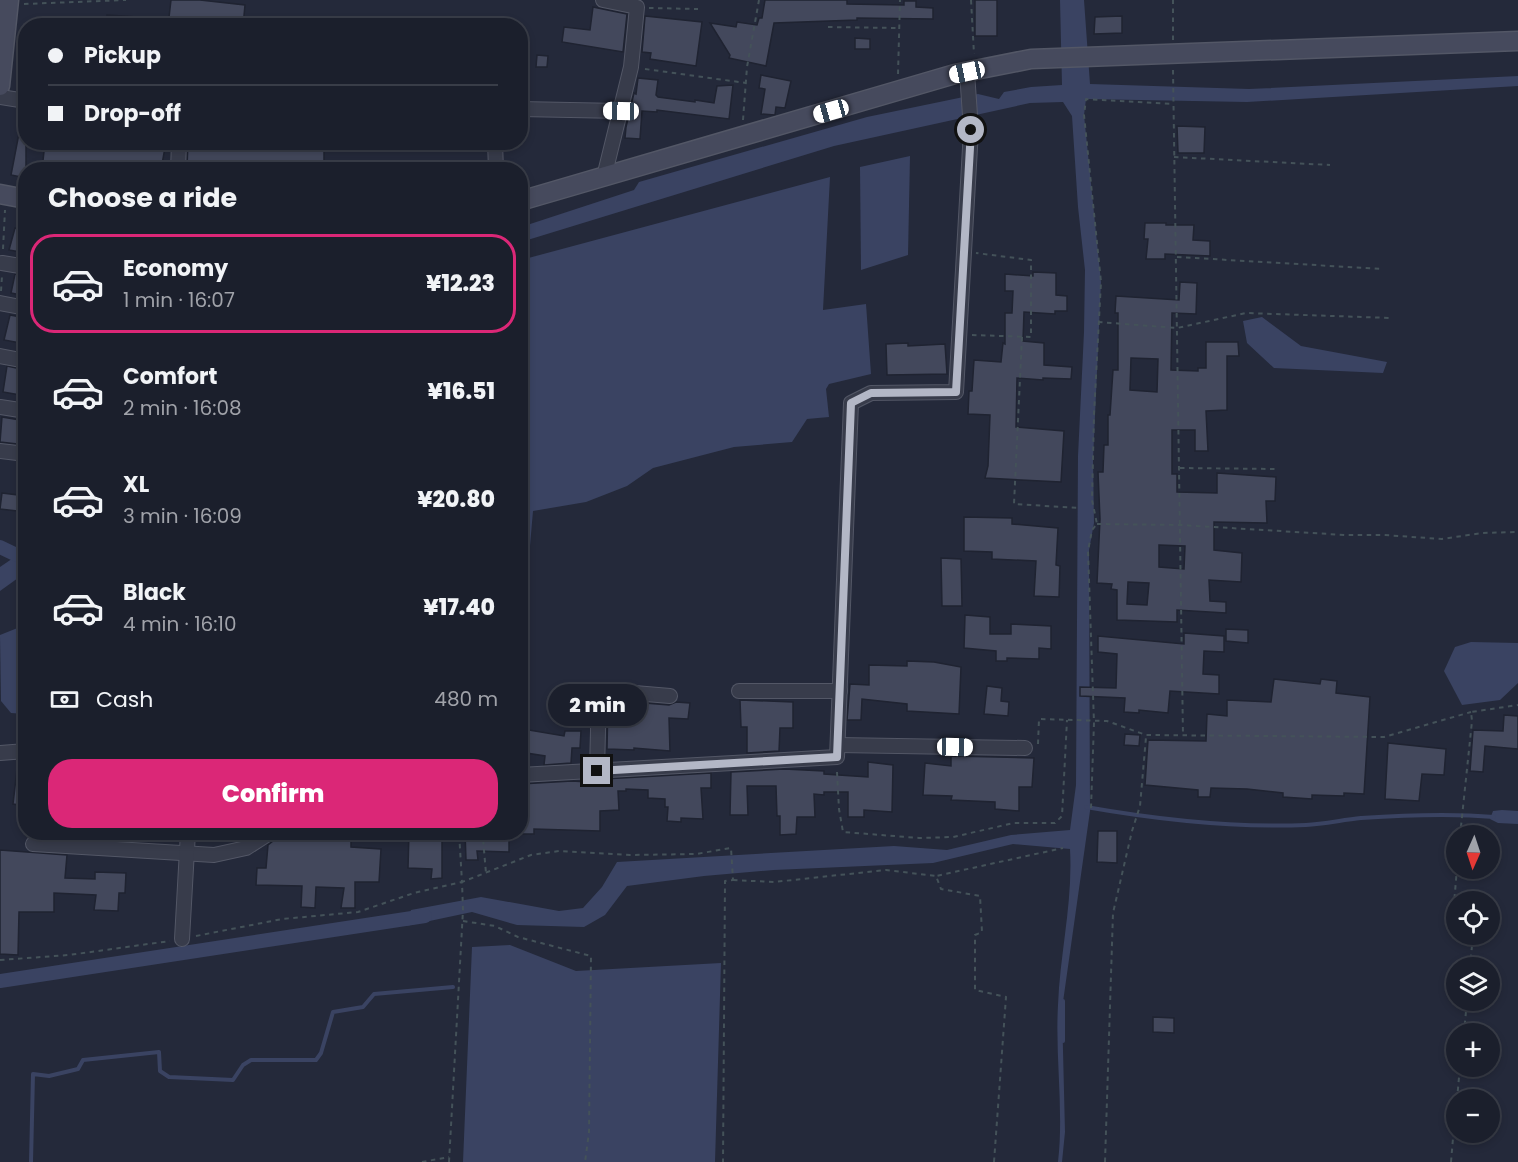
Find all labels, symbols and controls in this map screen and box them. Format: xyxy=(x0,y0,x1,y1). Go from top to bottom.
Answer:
text: Pickup xyxy=(84,40,161,71)
car xyxy=(948,59,986,85)
car xyxy=(811,97,851,125)
text: Drop-off xyxy=(84,98,181,129)
car xyxy=(603,102,639,120)
route start xyxy=(957,116,984,143)
text: Choose a ride xyxy=(48,179,237,216)
text: Economy xyxy=(123,253,228,284)
icon: car xyxy=(51,257,105,311)
text: ¥12.23 xyxy=(426,268,495,299)
text: 1 min · 16:07 xyxy=(123,286,235,314)
text: Comfort xyxy=(123,361,217,392)
icon: car xyxy=(51,365,105,419)
text: ¥16.51 xyxy=(428,376,495,407)
text: 2 min · 16:08 xyxy=(123,394,242,422)
text: XL xyxy=(123,469,149,500)
icon: car xyxy=(51,473,105,527)
text: ¥20.80 xyxy=(417,484,495,515)
text: 3 min · 16:09 xyxy=(123,502,242,530)
text: Black xyxy=(123,577,186,608)
icon: car xyxy=(51,581,105,635)
text: ¥17.40 xyxy=(423,592,495,623)
text: 4 min · 16:10 xyxy=(123,610,236,638)
icon: cash xyxy=(48,683,81,716)
text: Cash xyxy=(96,684,153,715)
callout: 2 min xyxy=(548,684,646,726)
text: 480 m xyxy=(434,685,498,713)
text: 2 min xyxy=(569,691,626,719)
car xyxy=(937,738,973,756)
route end xyxy=(583,757,610,784)
button: Confirm xyxy=(48,759,498,828)
north arrow xyxy=(1446,825,1500,879)
map controls xyxy=(1446,825,1500,1143)
button: locate xyxy=(1446,891,1500,945)
button: layers xyxy=(1446,957,1500,1011)
button: + xyxy=(1446,1023,1500,1077)
button: − xyxy=(1446,1089,1500,1143)

